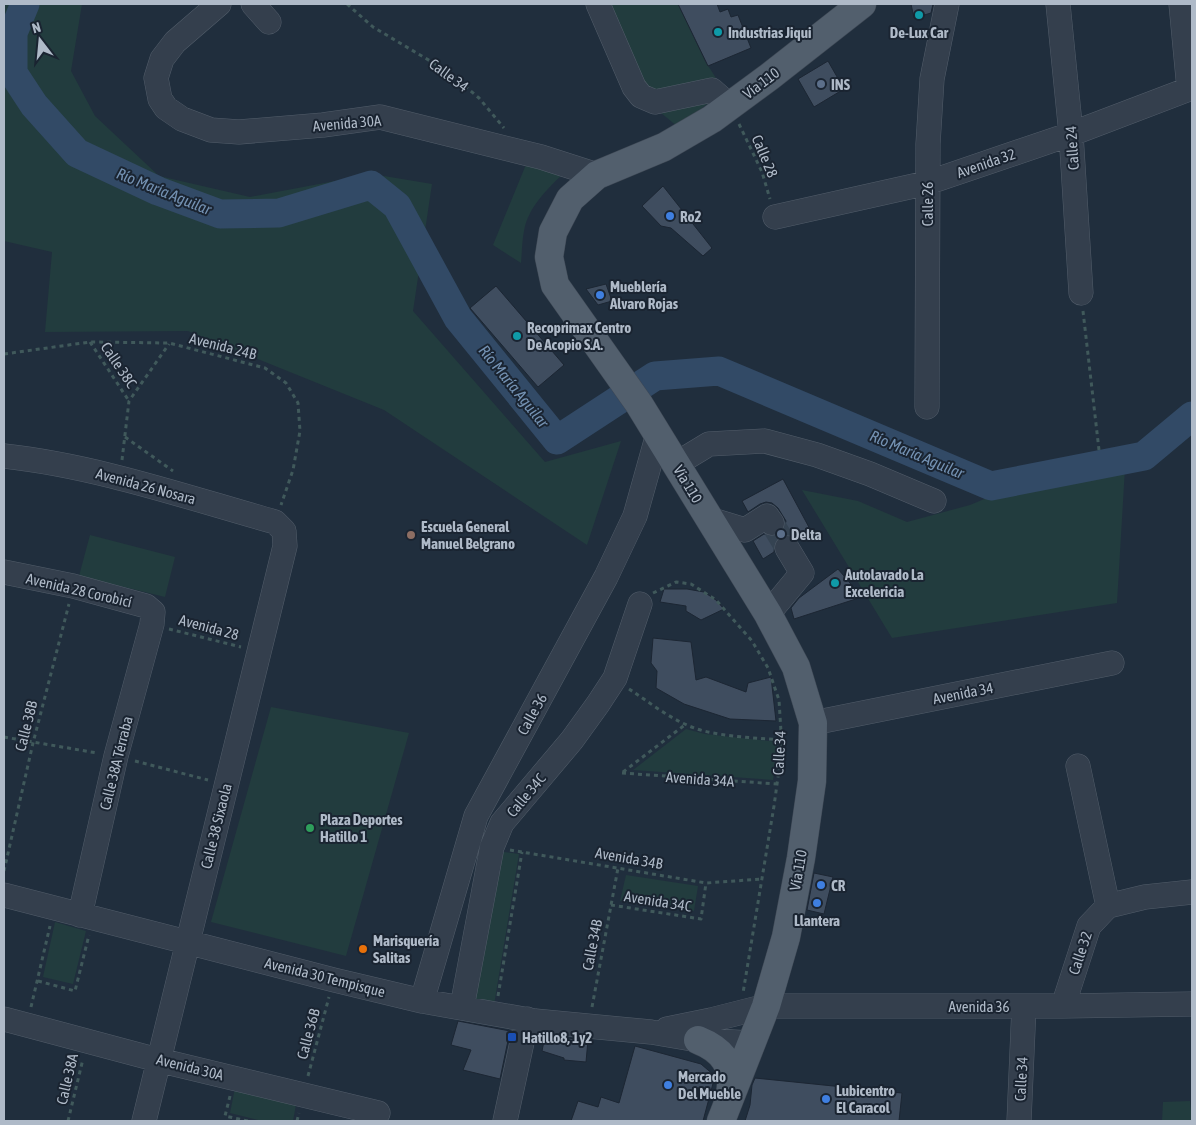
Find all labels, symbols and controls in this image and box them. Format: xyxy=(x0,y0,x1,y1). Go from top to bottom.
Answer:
marker: De-Lux Car xyxy=(913,9,925,21)
north arrow xyxy=(15,15,65,65)
text: N xyxy=(30,19,43,36)
place label: Industrias Jiqui xyxy=(728,24,811,41)
place label: De-Lux Car xyxy=(890,24,949,41)
marker: Industrias Jiqui xyxy=(712,26,724,38)
street label: Calle 34 xyxy=(426,55,472,95)
street label: Vía 110 xyxy=(740,64,782,102)
place label: INS xyxy=(831,76,851,93)
marker: INS xyxy=(815,78,827,90)
street label: Avenida 30A xyxy=(312,111,383,134)
street label: Calle 24 xyxy=(1062,125,1082,171)
street label: Calle 28 xyxy=(748,132,782,180)
street label: Avenida 32 xyxy=(954,145,1018,181)
water label: Río María Aguilar xyxy=(114,164,215,220)
street label: Calle 26 xyxy=(919,182,936,226)
place label: Ro2 xyxy=(680,208,702,225)
marker: Ro2 xyxy=(664,210,676,222)
place label: Mueblería Alvaro Rojas xyxy=(609,278,679,312)
marker: Mueblería Alvaro Rojas xyxy=(594,289,606,301)
place label: Recoprimax Centro De Acopio S.A. xyxy=(527,319,631,353)
street label: Avenida 24B xyxy=(188,329,258,363)
marker: Recoprimax Centro De Acopio S.A. xyxy=(511,330,523,342)
street label: Calle 38C xyxy=(98,339,141,391)
water label: Río María Aguilar xyxy=(475,341,553,432)
water label: Río María Aguilar xyxy=(867,426,968,483)
street label: Vía 110 xyxy=(670,462,706,506)
street label: Avenida 26 Nosara xyxy=(94,465,198,507)
place label: Escuela General Manuel Belgrano xyxy=(421,518,515,552)
place label: Delta xyxy=(791,526,822,543)
marker: Delta xyxy=(775,528,787,540)
marker: Escuela General Manuel Belgrano xyxy=(405,529,417,541)
place label: Autolavado La Excelericia xyxy=(844,566,924,600)
street label: Avenida 28 Corobicí xyxy=(24,570,134,611)
marker: Autolavado La Excelericia xyxy=(829,577,841,589)
street label: Avenida 28 xyxy=(177,611,241,643)
street label: Avenida 34 xyxy=(931,679,995,707)
street label: Calle 36 xyxy=(514,690,550,738)
street label: Calle 38B xyxy=(12,699,40,753)
street label: Calle 38A Térraba xyxy=(96,714,136,812)
street label: Calle 34 xyxy=(769,730,789,776)
street label: Avenida 34A xyxy=(665,768,735,790)
street label: Calle 34C xyxy=(503,770,549,820)
street label: Calle 38 Sixaola xyxy=(197,782,235,870)
place label: Plaza Deportes Hatillo 1 xyxy=(320,811,403,845)
marker: Plaza Deportes Hatillo 1 xyxy=(304,822,316,834)
street label: Avenida 34B xyxy=(594,844,664,872)
street label: Vía 110 xyxy=(786,848,810,892)
place label: CR xyxy=(831,877,846,894)
marker: CR xyxy=(815,879,827,891)
street label: Avenida 34C xyxy=(623,887,693,915)
marker: Llantera xyxy=(811,897,823,909)
place label: Llantera xyxy=(794,912,840,929)
street label: Calle 34B xyxy=(579,918,605,972)
street label: Calle 32 xyxy=(1065,929,1095,977)
place label: Marisquería Salitas xyxy=(373,932,439,966)
marker: Marisquería Salitas xyxy=(357,943,369,955)
street label: Avenida 30 Tempisque xyxy=(263,954,387,1000)
street label: Avenida 36 xyxy=(948,998,1010,1015)
street label: Calle 36B xyxy=(293,1007,323,1061)
place label: Hatillo8, 1y2 xyxy=(522,1029,592,1046)
marker: Hatillo8, 1y2 xyxy=(506,1031,518,1043)
street label: Avenida 30A xyxy=(155,1050,226,1084)
street label: Calle 38A xyxy=(53,1051,81,1106)
street label: Calle 34 xyxy=(1011,1056,1031,1102)
place label: Mercado Del Mueble xyxy=(678,1068,741,1102)
marker: Mercado Del Mueble xyxy=(662,1079,674,1091)
place label: Lubicentro El Caracol xyxy=(836,1082,895,1116)
marker: Lubicentro El Caracol xyxy=(820,1093,832,1105)

